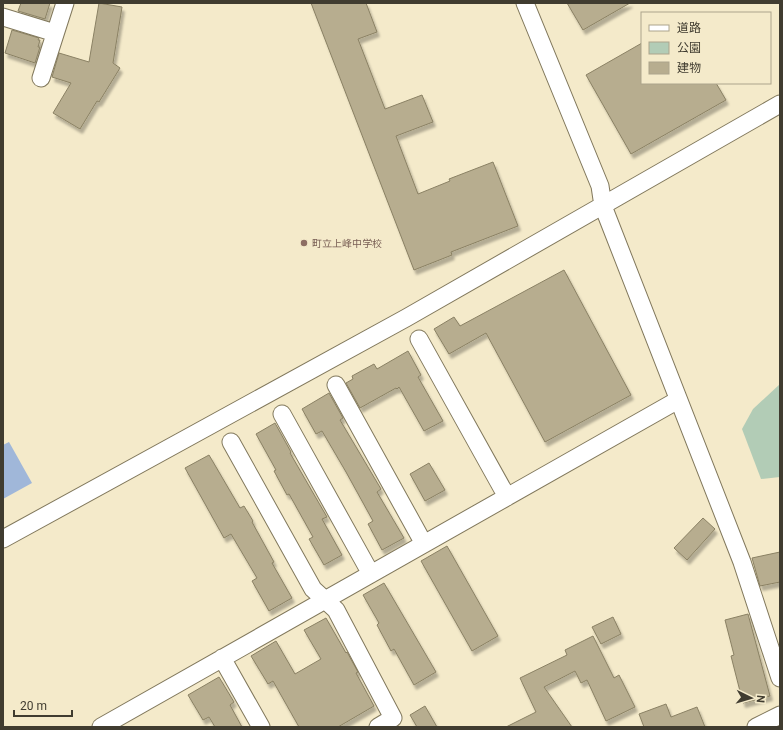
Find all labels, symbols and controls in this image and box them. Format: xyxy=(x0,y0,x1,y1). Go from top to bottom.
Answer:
legend xyxy=(641,12,771,84)
text: 道路 xyxy=(677,21,701,35)
text: 公園 xyxy=(677,41,701,55)
text: 建物 xyxy=(677,61,701,75)
marker: 町立上峰中学校 xyxy=(299,238,309,248)
place label: 町立上峰中学校 xyxy=(312,238,382,249)
north arrow xyxy=(731,678,771,718)
scale bar xyxy=(14,692,72,718)
text: N xyxy=(754,694,767,703)
text: 20 m xyxy=(20,699,47,713)

